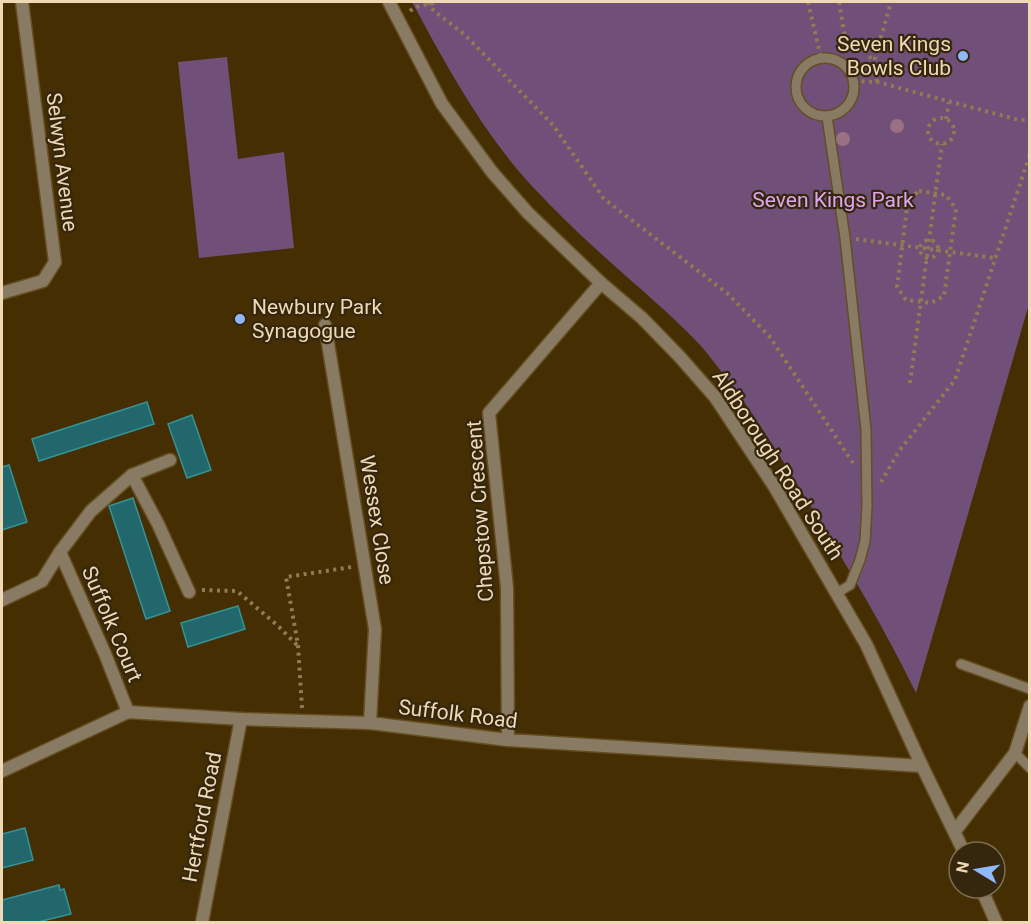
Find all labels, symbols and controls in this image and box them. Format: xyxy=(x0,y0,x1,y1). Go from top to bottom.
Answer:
place label: Seven Kings Bowls Club xyxy=(837,32,951,80)
marker: Seven Kings Bowls Club xyxy=(956,49,970,63)
street label: Selwyn Avenue xyxy=(42,91,82,233)
park label: Seven Kings Park xyxy=(752,188,914,212)
place label: Newbury Park Synagogue xyxy=(252,295,382,343)
marker: Newbury Park Synagogue xyxy=(233,312,247,326)
street label: Aldborough Road South xyxy=(708,366,848,564)
street label: Chepstow Crescent xyxy=(462,419,498,603)
street label: Wessex Close xyxy=(355,454,399,586)
street label: Suffolk Court xyxy=(77,563,147,686)
street label: Suffolk Road xyxy=(397,695,519,733)
street label: Hertford Road xyxy=(178,750,226,884)
north arrow xyxy=(947,840,1007,900)
text: N xyxy=(952,860,973,875)

